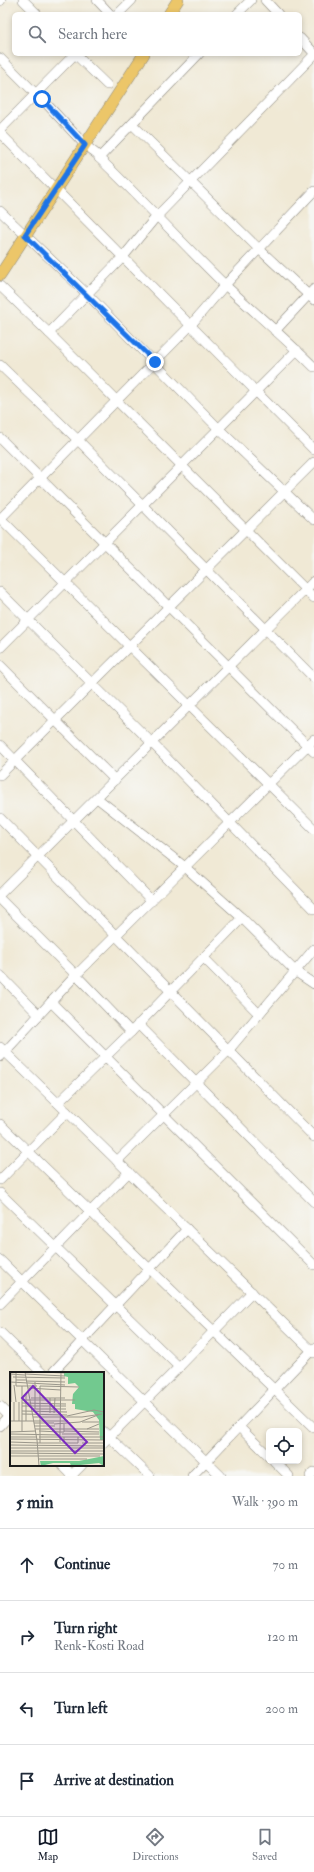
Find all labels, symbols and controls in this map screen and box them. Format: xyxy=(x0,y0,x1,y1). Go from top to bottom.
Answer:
search box xyxy=(12,12,302,56)
icon: search xyxy=(26,23,48,45)
text: Search here xyxy=(58,25,127,44)
route start xyxy=(33,90,51,108)
route end xyxy=(146,353,164,371)
inset map xyxy=(10,1372,104,1466)
map controls xyxy=(266,1428,302,1464)
button: locate xyxy=(266,1428,302,1464)
text: 5 min xyxy=(16,1492,54,1513)
text: Walk · 390 m xyxy=(232,1494,298,1510)
icon: ahead xyxy=(16,1554,38,1576)
text: Continue xyxy=(54,1555,110,1574)
text: 70 m xyxy=(273,1557,298,1573)
text: Turn right xyxy=(54,1619,117,1638)
icon: right xyxy=(16,1626,38,1648)
text: 120 m xyxy=(267,1629,298,1645)
text: Renk-Kosti Road xyxy=(54,1638,144,1654)
icon: left xyxy=(16,1698,38,1720)
text: Turn left xyxy=(54,1699,108,1718)
text: 200 m xyxy=(265,1701,298,1717)
icon: arrive xyxy=(16,1770,38,1792)
text: Arrive at destination xyxy=(54,1771,174,1790)
tab: Map xyxy=(37,1826,59,1863)
tab: Directions xyxy=(132,1826,179,1863)
tab: Saved xyxy=(252,1826,277,1863)

